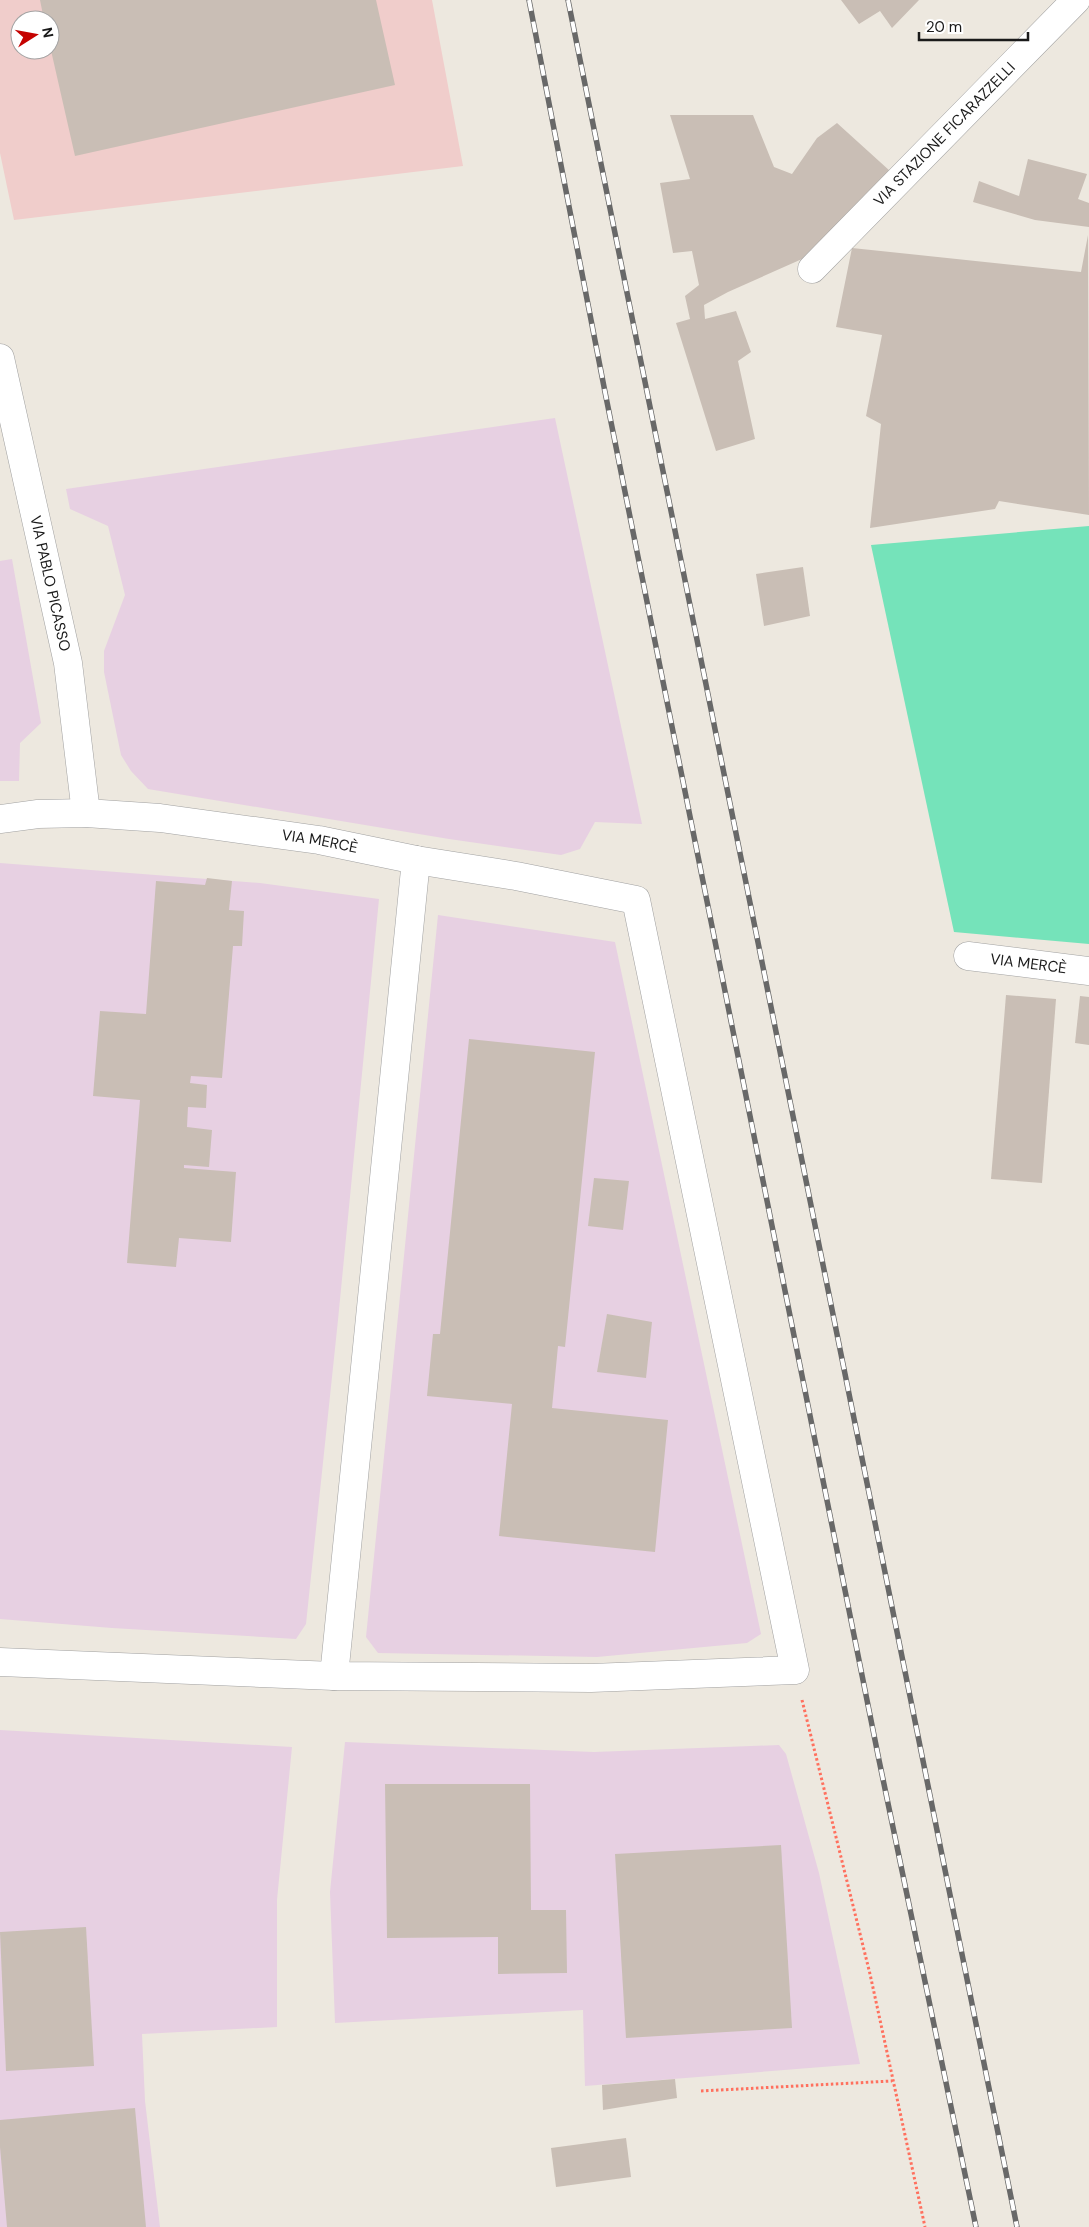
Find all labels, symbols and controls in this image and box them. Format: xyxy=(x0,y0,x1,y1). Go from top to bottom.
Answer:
north arrow xyxy=(10,10,60,60)
scale bar xyxy=(919,10,1028,42)
text: 20 m xyxy=(926,17,962,37)
text: N xyxy=(38,26,58,39)
street label: VIA STAZIONE FICARAZZELLI xyxy=(869,58,1020,210)
street label: VIA PABLO PICASSO xyxy=(25,514,75,653)
street label: VIA MERCÈ xyxy=(281,825,360,858)
street label: VIA MERCÈ xyxy=(989,949,1068,978)

